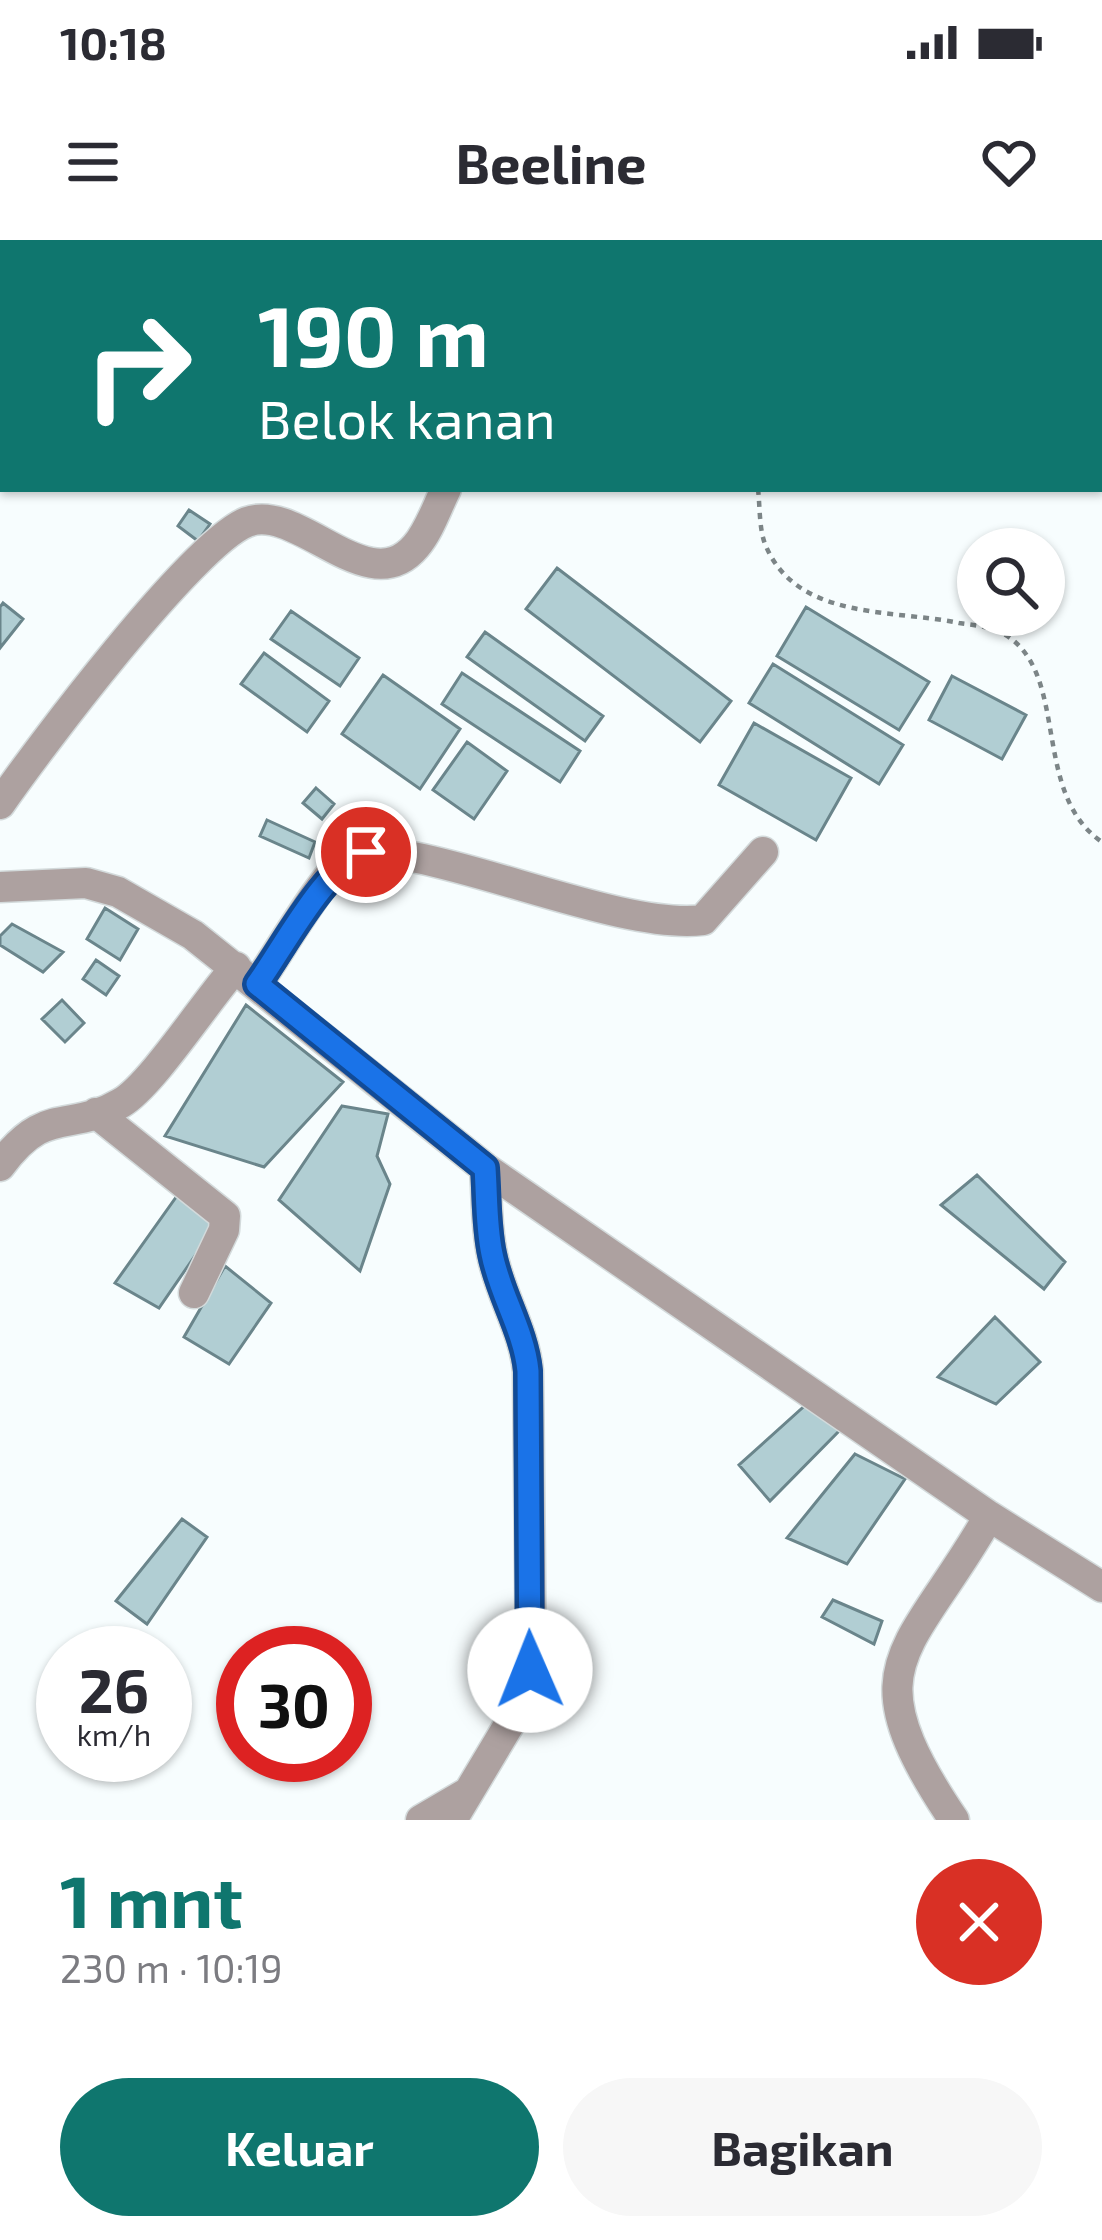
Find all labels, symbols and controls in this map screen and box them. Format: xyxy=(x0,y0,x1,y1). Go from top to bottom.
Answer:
text: 10:18 xyxy=(60,15,167,69)
icon: menu xyxy=(60,129,126,195)
icon: heart xyxy=(976,129,1042,195)
text: Beeline xyxy=(456,130,647,195)
text: 190 m xyxy=(258,283,489,384)
icon: right xyxy=(60,288,216,444)
text: Belok kanan xyxy=(258,385,556,450)
map controls xyxy=(957,528,1065,636)
button: search xyxy=(957,528,1065,636)
pin xyxy=(315,801,417,903)
icon: arrive xyxy=(333,819,399,885)
position arrow xyxy=(467,1607,593,1733)
speed limit sign: 30 xyxy=(216,1626,372,1782)
text: 26 xyxy=(79,1653,149,1725)
text: km/h xyxy=(77,1716,151,1752)
text: 1 mnt xyxy=(60,1856,243,1942)
button: close xyxy=(916,1859,1042,1985)
text: 230 m · 10:19 xyxy=(60,1944,283,1991)
button: Keluar xyxy=(60,2078,539,2216)
button: Bagikan xyxy=(563,2078,1042,2216)

